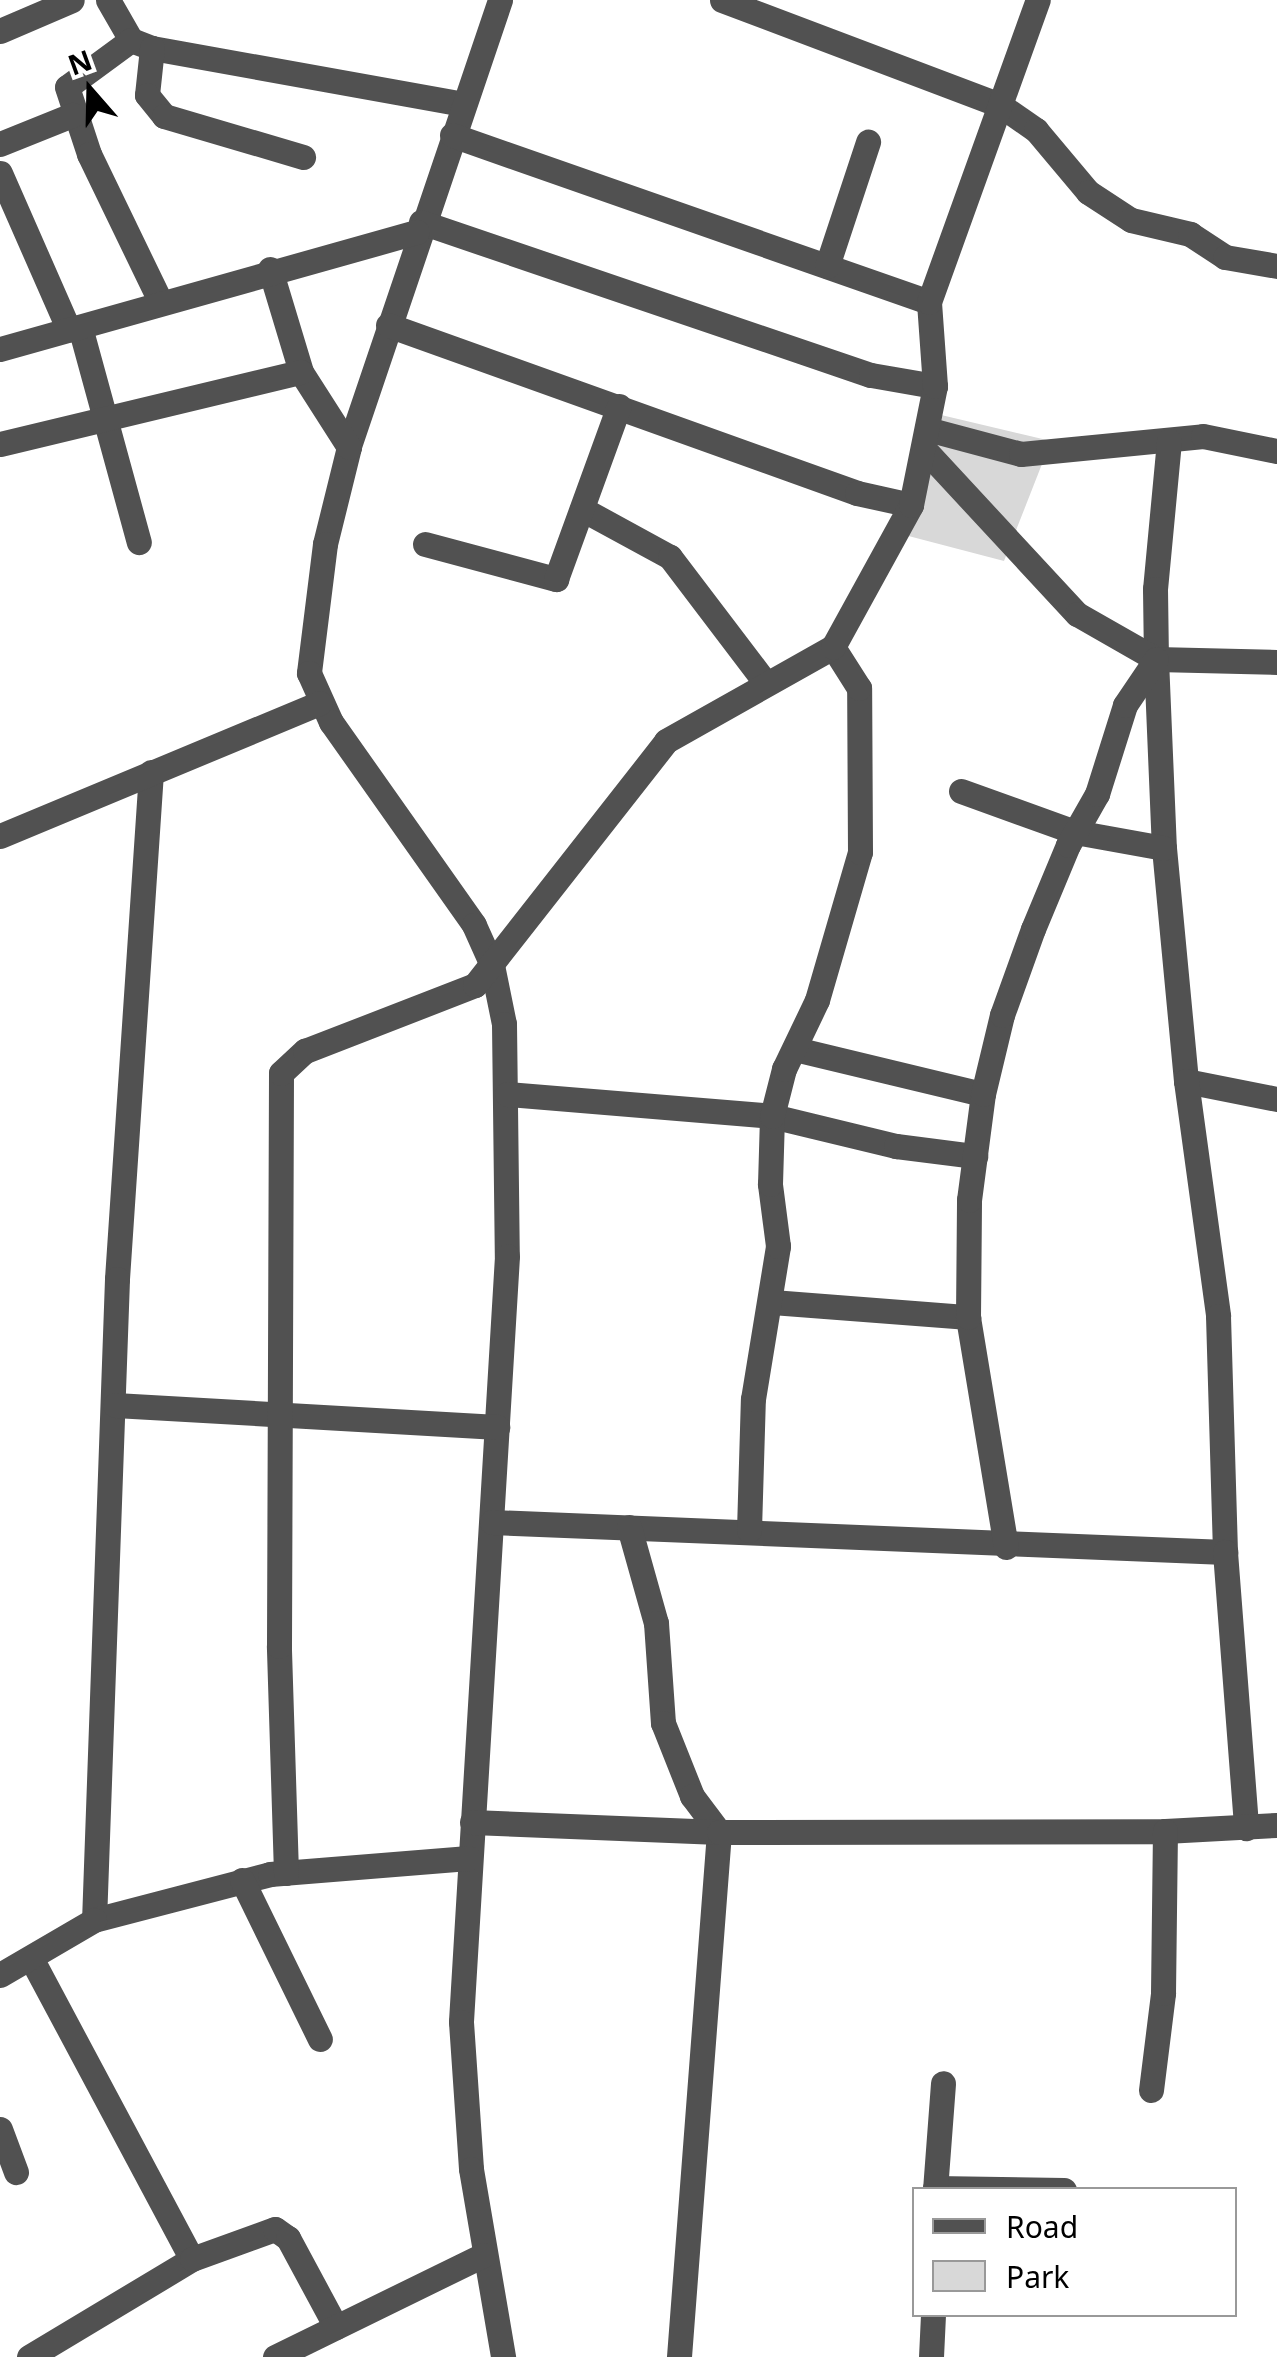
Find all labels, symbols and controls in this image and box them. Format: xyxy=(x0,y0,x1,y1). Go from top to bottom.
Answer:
north arrow xyxy=(40,40,140,140)
text: N xyxy=(63,40,97,84)
legend xyxy=(912,2187,1237,2317)
text: Road xyxy=(1006,2206,1078,2247)
text: Park xyxy=(1006,2256,1069,2297)

